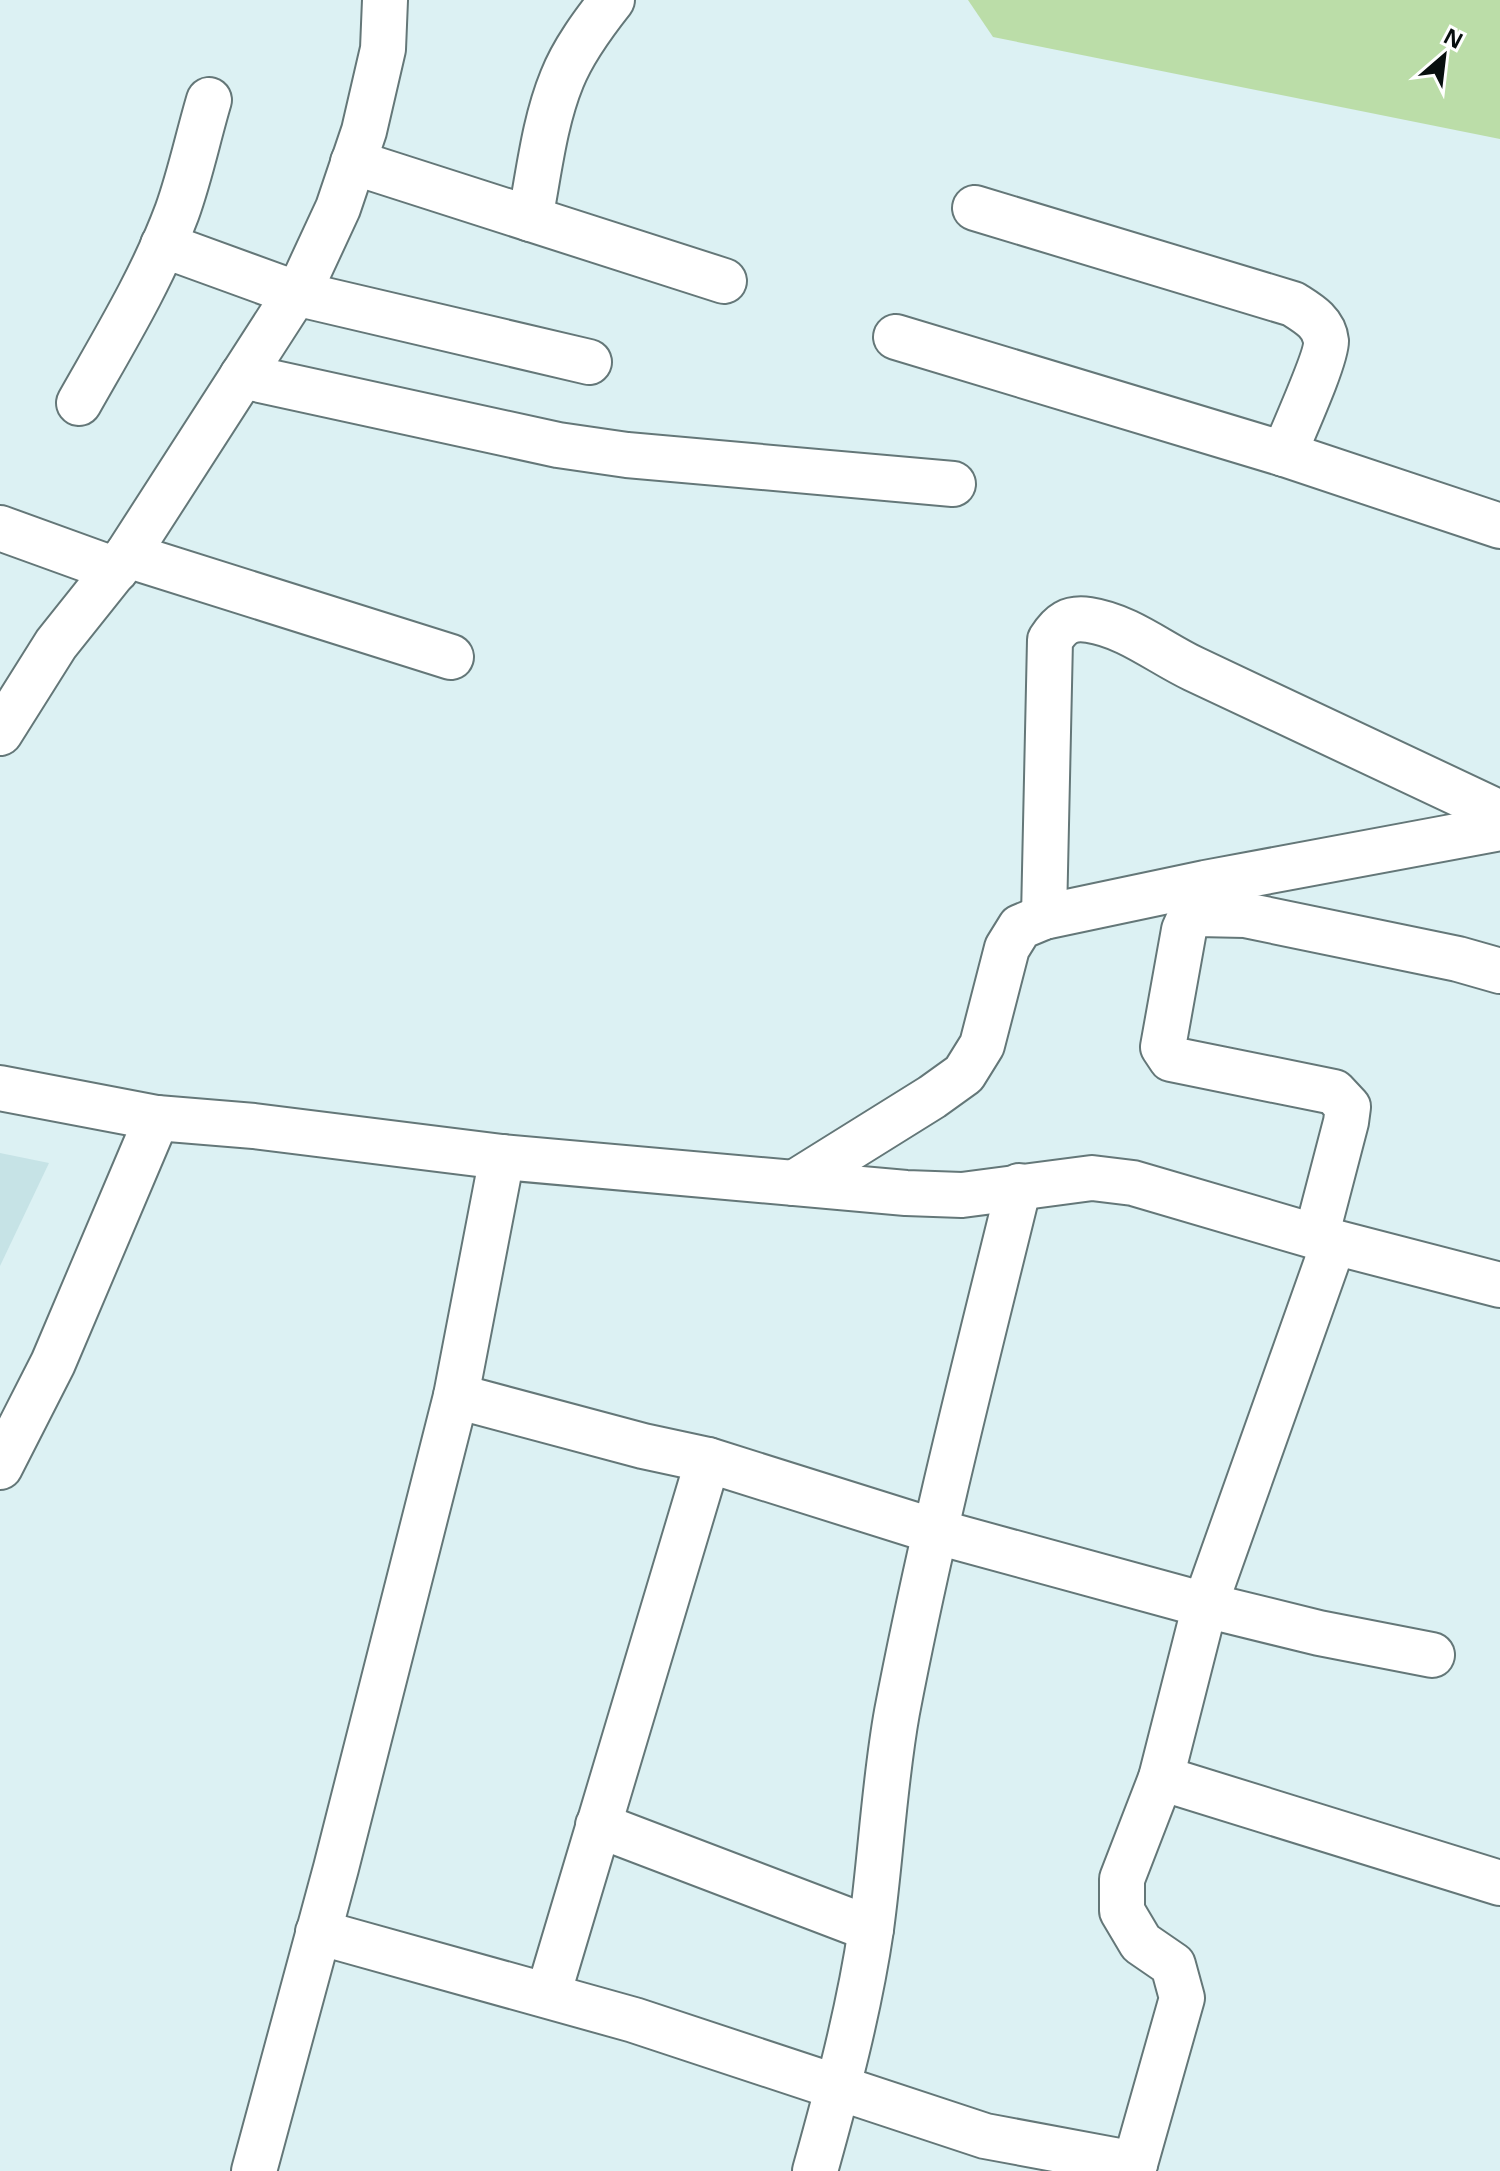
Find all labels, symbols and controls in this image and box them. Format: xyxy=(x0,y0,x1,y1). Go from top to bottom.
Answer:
north arrow xyxy=(1404,16,1484,96)
text: N xyxy=(1439,20,1469,55)

